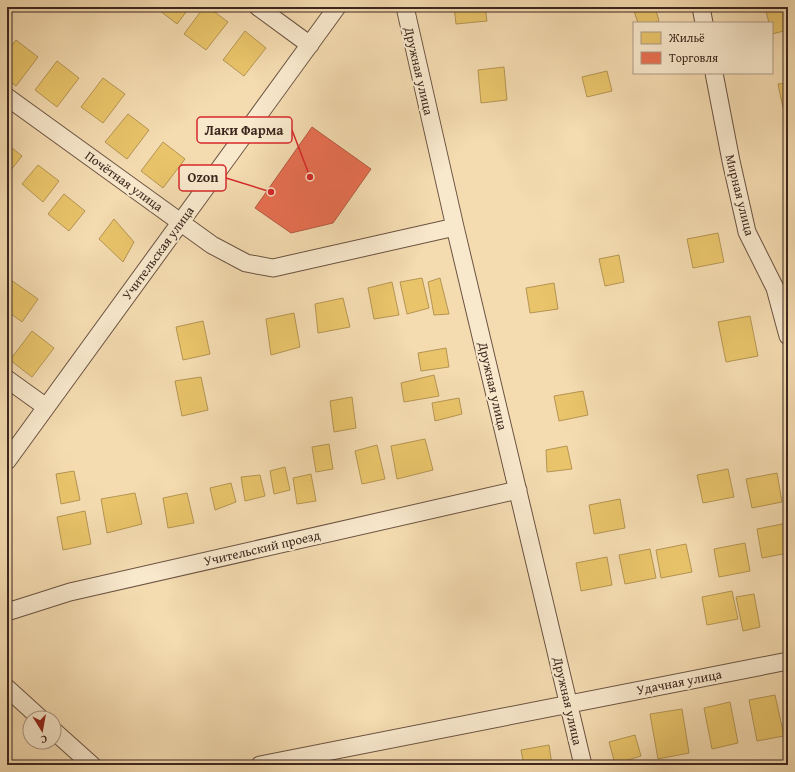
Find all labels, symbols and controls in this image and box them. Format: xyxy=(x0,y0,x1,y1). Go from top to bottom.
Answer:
legend xyxy=(633,22,773,74)
street label: Дружная улица xyxy=(399,24,439,118)
text: Жильё xyxy=(668,29,705,46)
text: Торговля xyxy=(669,49,718,66)
callout: Лаки Фарма xyxy=(197,117,292,143)
text: Лаки Фарма xyxy=(205,120,284,140)
street label: Почётная улица xyxy=(81,146,168,216)
street label: Мирная улица xyxy=(721,152,759,238)
callout: Ozon xyxy=(179,165,226,191)
text: Ozon xyxy=(187,167,219,187)
street label: Учительская улица xyxy=(118,202,199,304)
street label: Дружная улица xyxy=(473,339,513,433)
street label: Учительский проезд xyxy=(202,525,322,571)
street label: Дружная улица xyxy=(548,654,588,748)
street label: Удачная улица xyxy=(635,664,724,700)
north arrow xyxy=(22,710,62,750)
text: С xyxy=(39,731,48,748)

